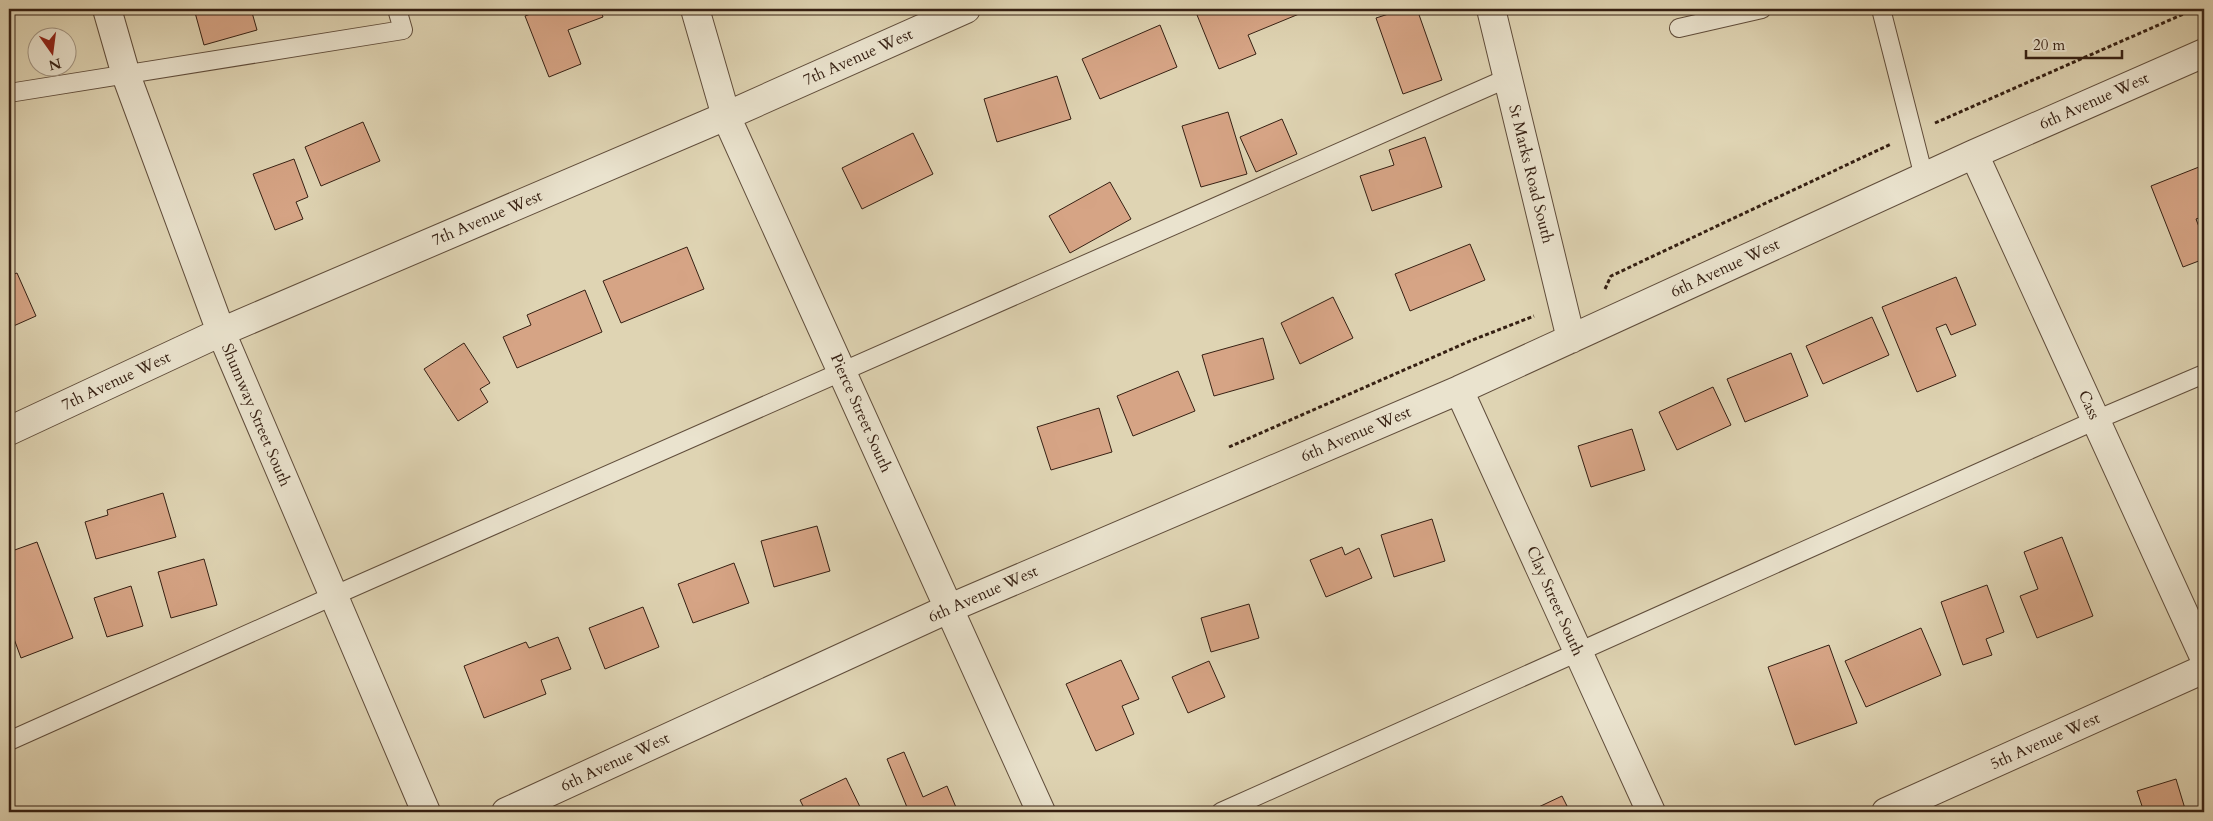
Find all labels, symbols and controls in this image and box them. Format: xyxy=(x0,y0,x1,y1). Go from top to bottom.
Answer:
street label: 7th Avenue West xyxy=(800,23,916,91)
north arrow xyxy=(28,28,78,78)
scale bar xyxy=(2026,28,2122,60)
text: 20 m xyxy=(2033,35,2065,55)
text: N xyxy=(47,53,63,75)
street label: 6th Avenue West xyxy=(2036,67,2152,135)
street label: St Marks Road South xyxy=(1503,102,1559,246)
street label: 7th Avenue West xyxy=(428,185,546,251)
street label: 6th Avenue West xyxy=(1667,233,1783,303)
street label: Shumway Street South xyxy=(216,340,296,490)
street label: 7th Avenue West xyxy=(58,346,174,416)
street label: Pierce Street South xyxy=(825,350,897,476)
street label: Cass xyxy=(2073,387,2105,423)
street label: 6th Avenue West xyxy=(1297,401,1415,467)
street label: Clay Street South xyxy=(1521,543,1589,660)
street label: 6th Avenue West xyxy=(925,560,1041,628)
street label: 5th Avenue West xyxy=(1987,707,2103,775)
street label: 6th Avenue West xyxy=(557,727,673,797)

